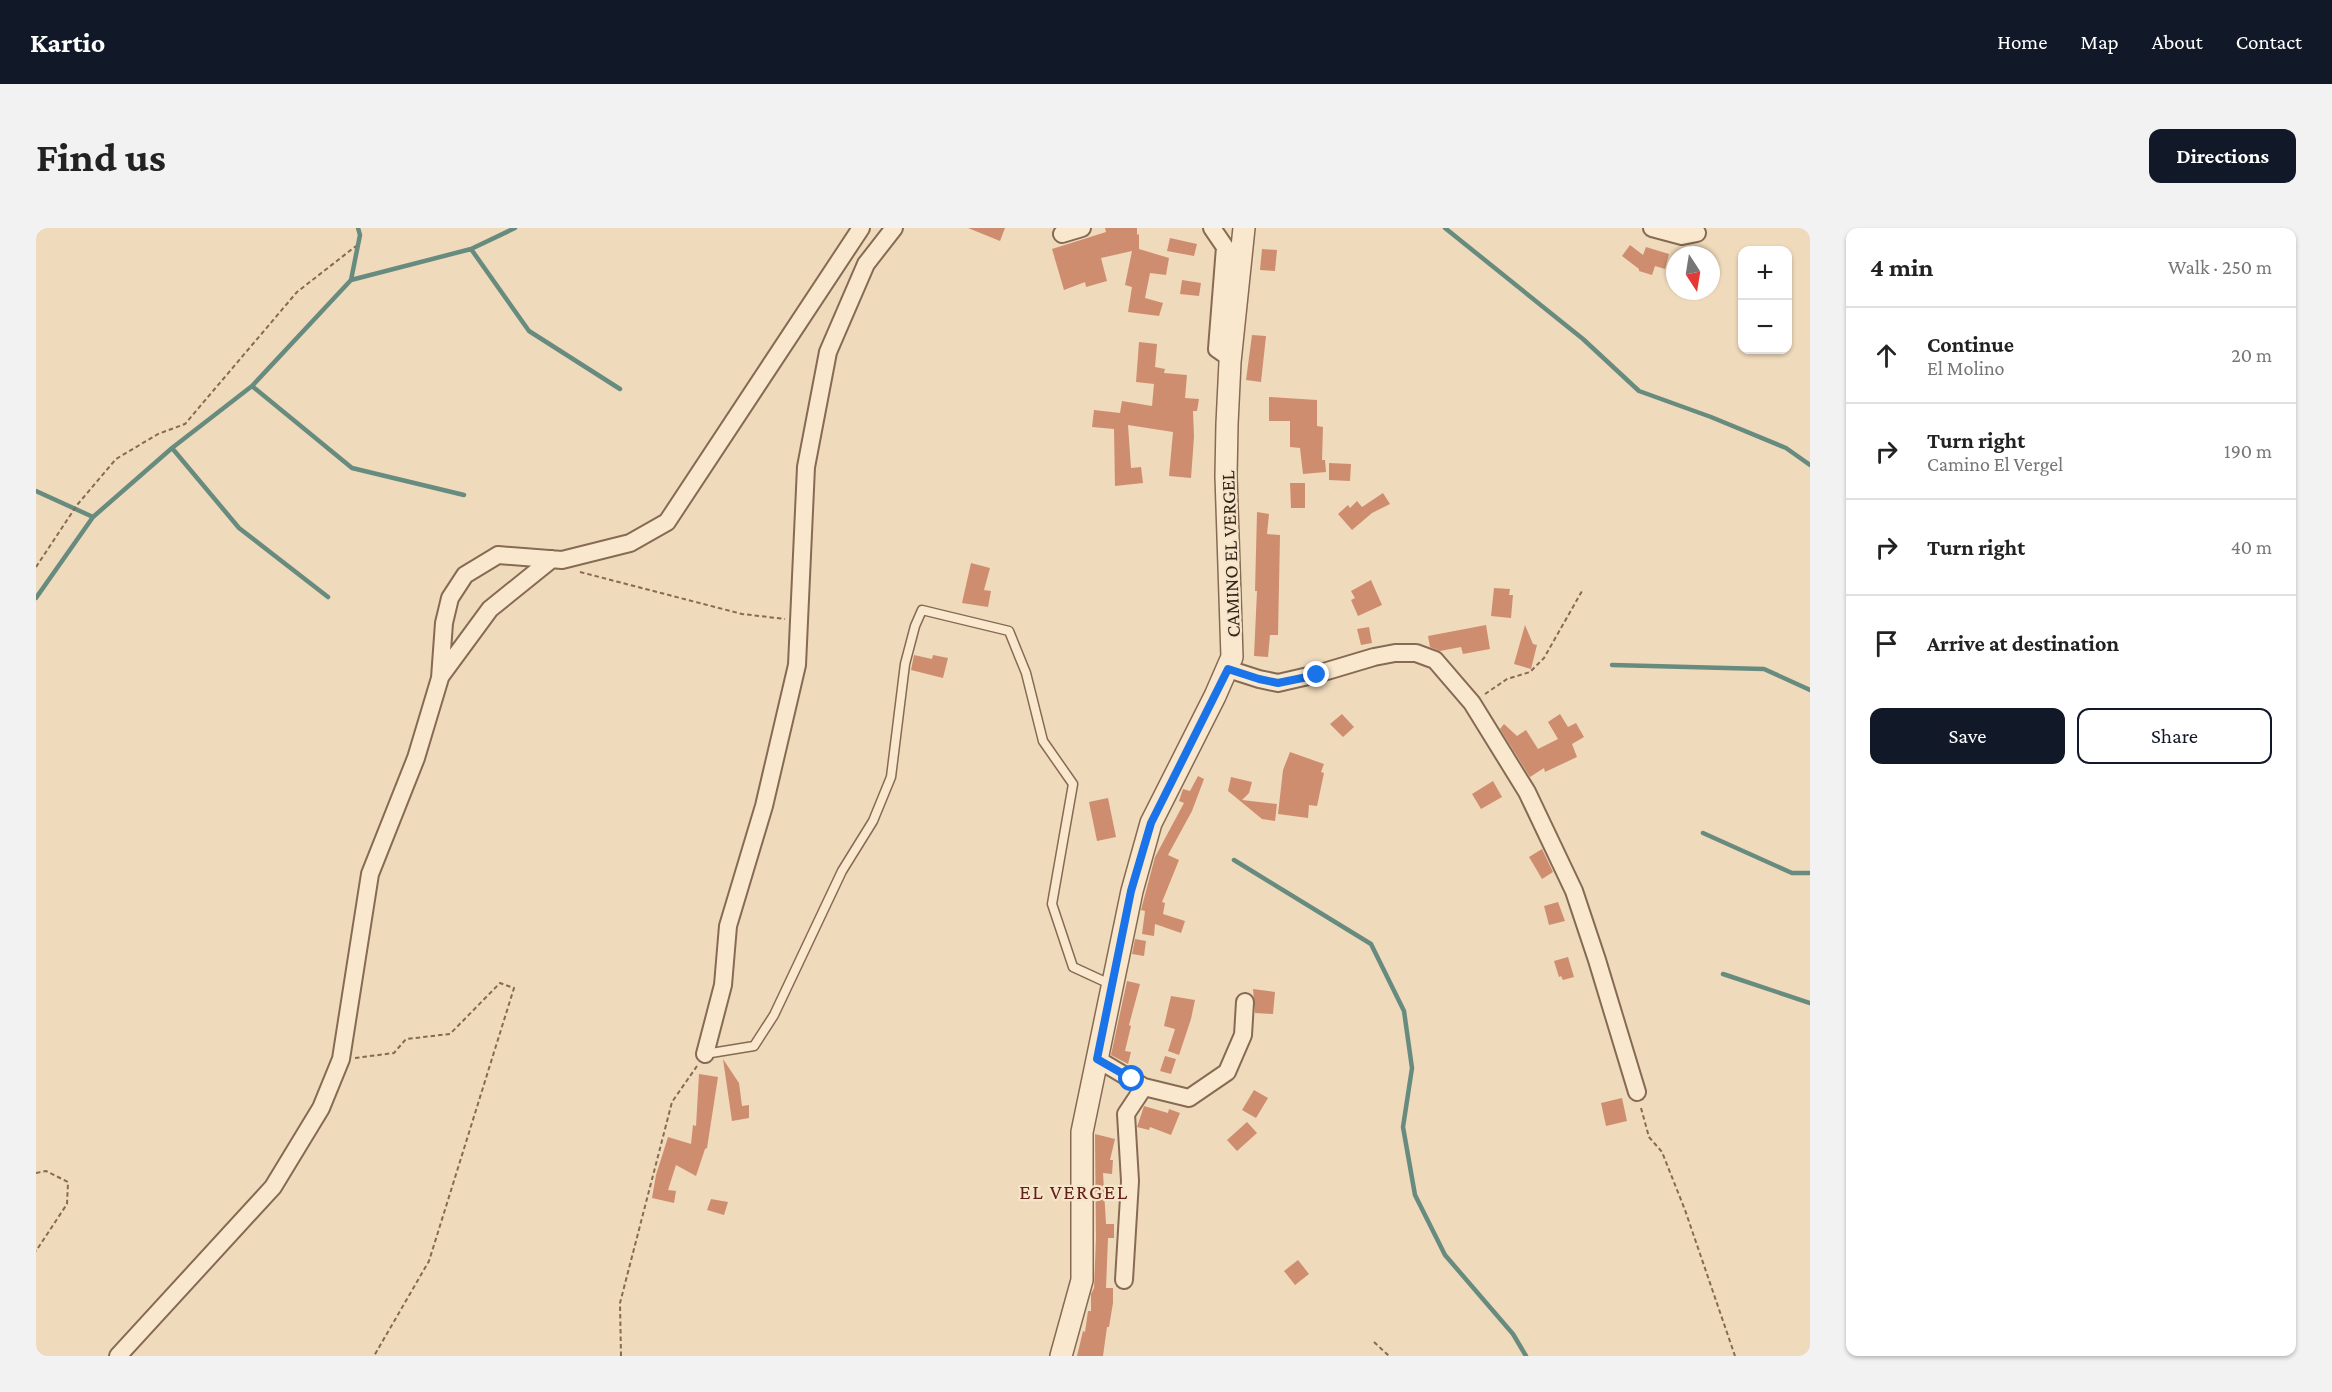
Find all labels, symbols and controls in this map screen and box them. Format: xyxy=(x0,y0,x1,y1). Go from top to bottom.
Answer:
text: Kartio xyxy=(30,27,105,58)
text: Home xyxy=(1997,30,2047,54)
text: Map xyxy=(2080,30,2119,54)
text: About xyxy=(2152,30,2203,54)
text: Contact xyxy=(2236,30,2302,54)
button: Directions xyxy=(2149,129,2296,183)
text: Find us xyxy=(36,133,166,180)
north arrow xyxy=(1666,246,1720,300)
map controls xyxy=(1738,246,1792,354)
button: + xyxy=(1738,246,1792,300)
text: 4 min xyxy=(1870,253,1934,282)
text: Walk · 250 m xyxy=(2168,256,2272,278)
button: − xyxy=(1738,300,1792,354)
text: Continue xyxy=(1927,332,2014,357)
icon: ahead xyxy=(1870,339,1903,372)
text: 20 m xyxy=(2231,344,2272,366)
text: El Molino xyxy=(1927,357,2005,379)
text: Turn right xyxy=(1927,428,2025,453)
icon: right xyxy=(1870,435,1903,468)
text: 190 m xyxy=(2224,440,2272,462)
text: Camino El Vergel xyxy=(1927,453,2063,475)
street label: CAMINO EL VERGEL xyxy=(1216,470,1244,638)
icon: right xyxy=(1870,531,1903,564)
text: Turn right xyxy=(1927,535,2025,560)
text: 40 m xyxy=(2231,536,2272,558)
icon: arrive xyxy=(1870,627,1903,660)
text: Arrive at destination xyxy=(1927,631,2119,656)
route end xyxy=(1303,661,1329,687)
button: Save xyxy=(1870,708,2065,764)
button: Share xyxy=(2077,708,2272,764)
route start xyxy=(1118,1065,1144,1091)
district label: EL VERGEL xyxy=(1019,1180,1129,1204)

